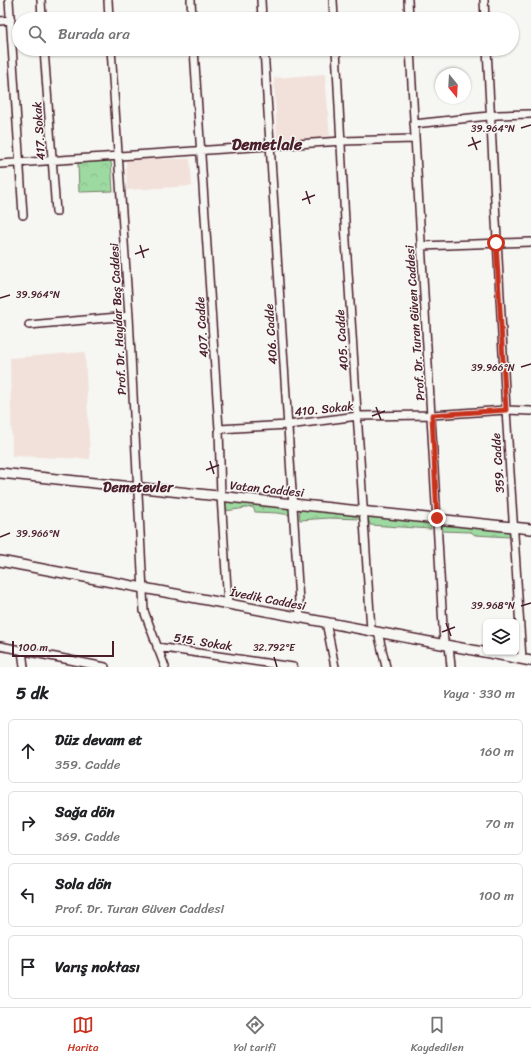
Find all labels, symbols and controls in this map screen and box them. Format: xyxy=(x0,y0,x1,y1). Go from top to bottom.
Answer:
search box xyxy=(12,12,519,56)
text: Burada ara xyxy=(58,21,130,47)
icon: search xyxy=(26,23,48,45)
north arrow xyxy=(435,68,471,104)
street label: 417. Sokak xyxy=(26,100,52,161)
text: 39.964°N xyxy=(471,120,515,138)
district label: Demetlale xyxy=(232,130,303,159)
route start xyxy=(487,234,505,252)
street label: Prof. Dr. Haydar Baş Caddesi xyxy=(103,242,133,396)
street label: Prof. Dr. Turan Güven Caddesi xyxy=(399,244,431,402)
text: 39.964°N xyxy=(16,286,60,304)
street label: 407. Cadde xyxy=(189,296,215,358)
street label: 406. Cadde xyxy=(258,303,284,365)
street label: 405. Cadde xyxy=(329,309,355,371)
text: 39.966°N xyxy=(471,359,515,377)
street label: 410. Sokak xyxy=(293,395,355,423)
street label: 359. Cadde xyxy=(485,432,511,494)
street label: Vatan Caddesi xyxy=(229,474,306,504)
district label: Demetevler xyxy=(103,475,174,500)
route end xyxy=(428,509,446,527)
text: 39.966°N xyxy=(16,525,60,543)
street label: İvedik Caddesi xyxy=(228,581,308,617)
text: 39.968°N xyxy=(471,597,515,615)
map controls xyxy=(483,619,519,655)
button: layers xyxy=(483,619,519,655)
street label: 515. Sokak xyxy=(172,627,234,658)
text: 100 m xyxy=(18,638,48,657)
scale bar xyxy=(12,639,114,658)
text: 32.792°E xyxy=(253,639,296,657)
text: 5 dk xyxy=(16,678,49,708)
text: Yaya · 330 m xyxy=(443,682,515,705)
text: Düz devam et xyxy=(55,727,142,753)
icon: ahead xyxy=(17,740,39,762)
text: 160 m xyxy=(479,740,514,763)
text: 359. Cadde xyxy=(55,753,120,776)
text: Sağa dön xyxy=(55,799,115,825)
icon: right xyxy=(17,812,39,834)
text: 70 m xyxy=(485,812,514,835)
text: 369. Cadde xyxy=(55,825,120,848)
text: Sola dön xyxy=(55,871,111,897)
icon: left xyxy=(17,884,39,906)
text: 100 m xyxy=(479,884,514,907)
text: Prof. Dr. Turan Güven Caddesi xyxy=(55,897,224,920)
text: Varış noktası xyxy=(55,954,140,980)
icon: arrive xyxy=(17,956,39,978)
tab: Harita xyxy=(67,1014,99,1057)
tab: Yol tarifi xyxy=(233,1014,276,1057)
tab: Kaydedilen xyxy=(411,1014,464,1057)

